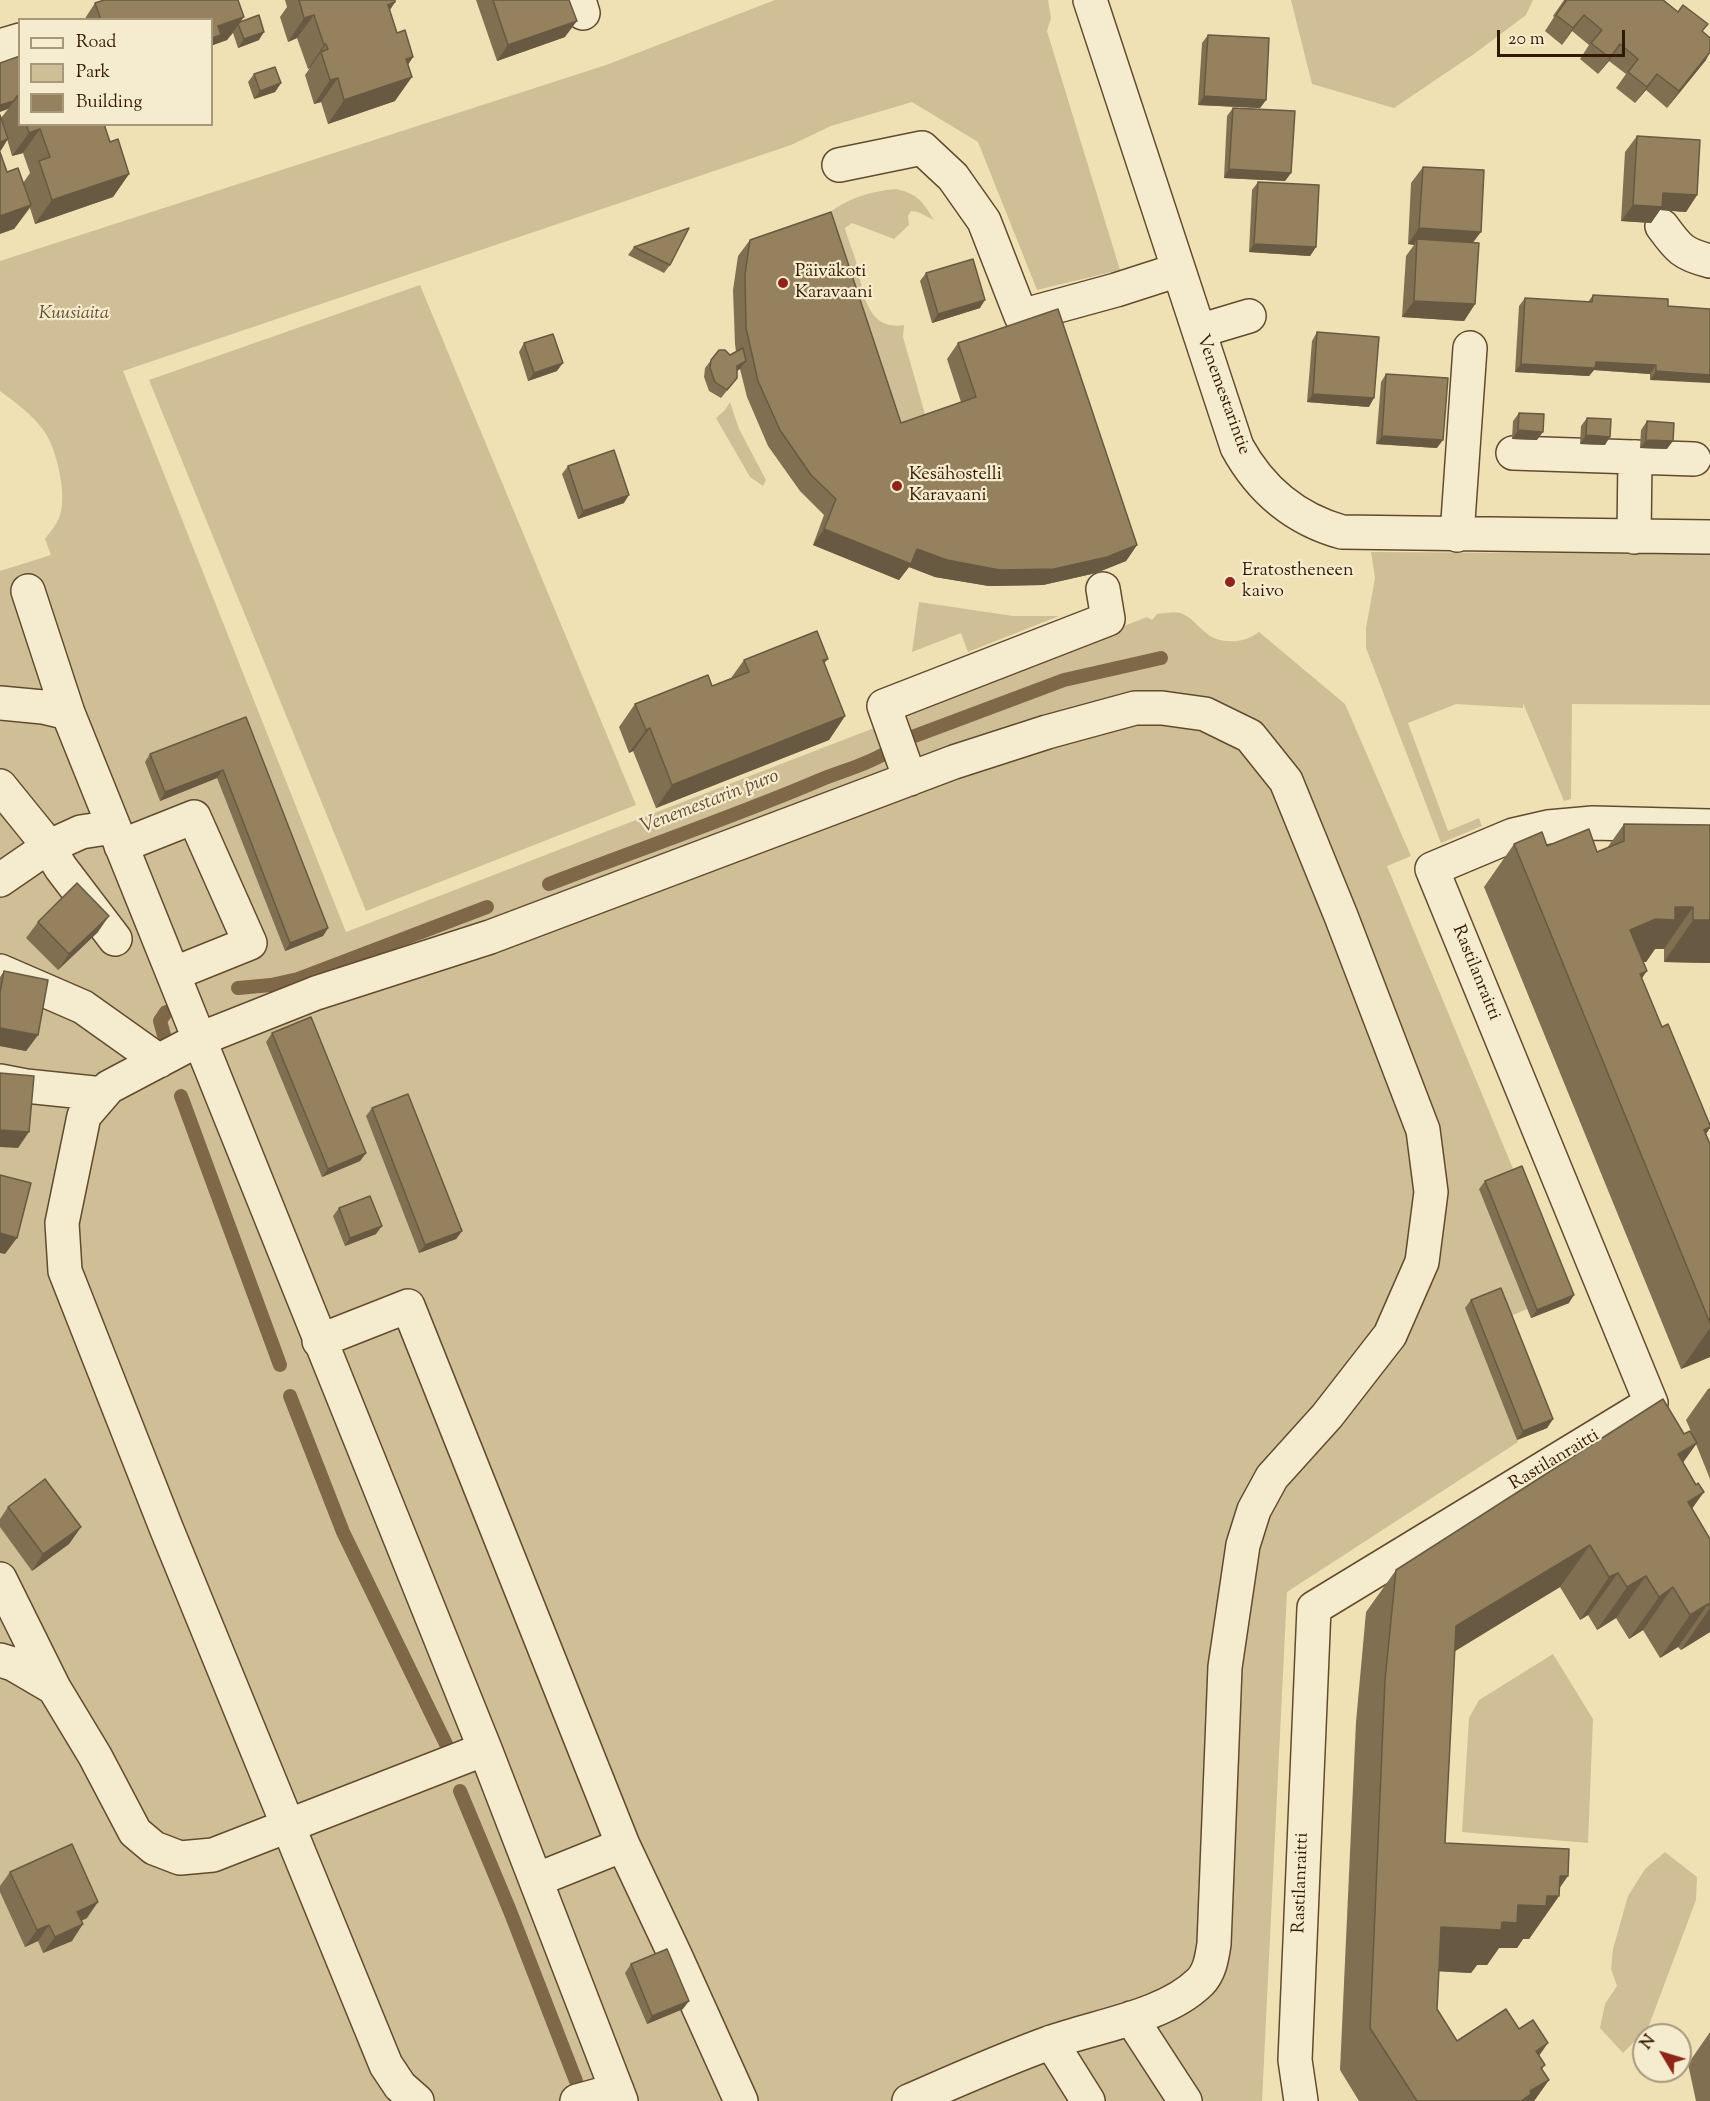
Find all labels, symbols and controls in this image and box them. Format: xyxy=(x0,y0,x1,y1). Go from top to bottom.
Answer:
legend xyxy=(18,18,213,126)
scale bar xyxy=(1500,18,1628,56)
text: 20 m xyxy=(1508,27,1545,53)
text: Road xyxy=(76,30,116,56)
text: Park xyxy=(76,60,110,86)
text: Building xyxy=(76,90,142,116)
place label: Päiväkoti Karavaani xyxy=(795,262,873,304)
marker: Päiväkoti Karavaani xyxy=(776,276,790,290)
park label: Kuusiaita xyxy=(39,304,109,326)
street label: Venemestarintie xyxy=(1190,332,1254,458)
place label: Kesähostelli Karavaani xyxy=(909,465,1002,508)
marker: Kesähostelli Karavaani xyxy=(890,479,904,493)
place label: Eratostheneen kaivo xyxy=(1242,561,1354,604)
marker: Eratostheneen kaivo xyxy=(1223,575,1237,589)
water label: Venemestarin puro xyxy=(637,766,783,840)
street label: Rastilanraitti xyxy=(1446,922,1504,1024)
street label: Rastilanraitti xyxy=(1506,1426,1604,1496)
street label: Rastilanraitti xyxy=(1289,1832,1315,1934)
north arrow xyxy=(1632,2023,1692,2083)
text: N xyxy=(1636,2031,1662,2055)

